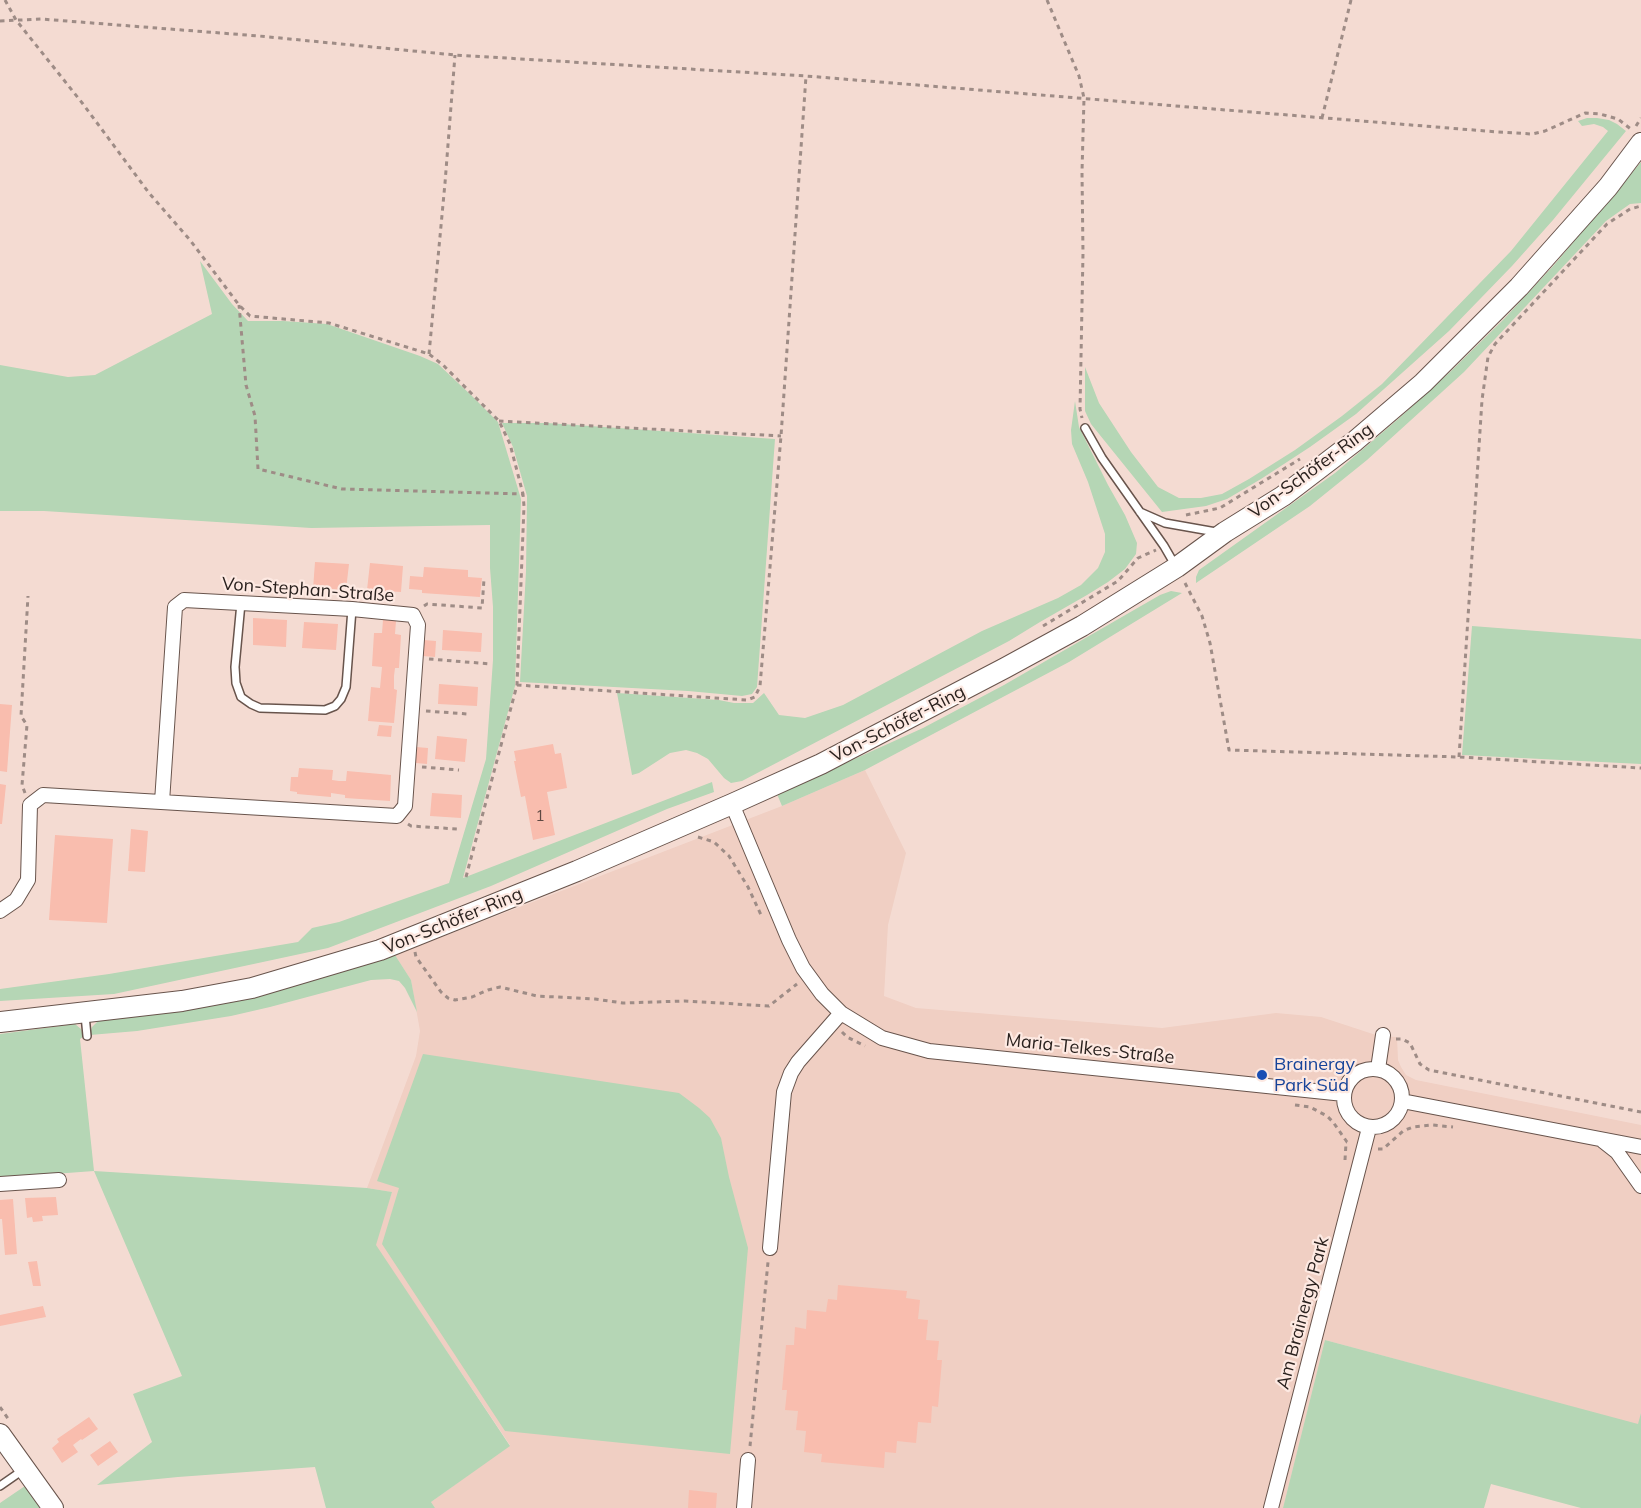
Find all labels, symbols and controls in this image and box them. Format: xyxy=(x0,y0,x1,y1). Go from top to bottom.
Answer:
street label: Von-Schöfer-Ring xyxy=(1245,419,1377,523)
street label: Von-Stephan-Straße xyxy=(221,573,395,607)
street label: Von-Schöfer-Ring xyxy=(827,681,969,767)
house number: 1 xyxy=(536,807,544,825)
street label: Von-Schöfer-Ring xyxy=(380,883,526,959)
street label: Maria-Telkes-Straße xyxy=(1005,1029,1175,1069)
place label: Brainergy Park Süd xyxy=(1274,1054,1355,1096)
marker: Brainergy Park Süd xyxy=(1255,1068,1269,1082)
street label: Am Brainergy Park xyxy=(1272,1234,1334,1392)

